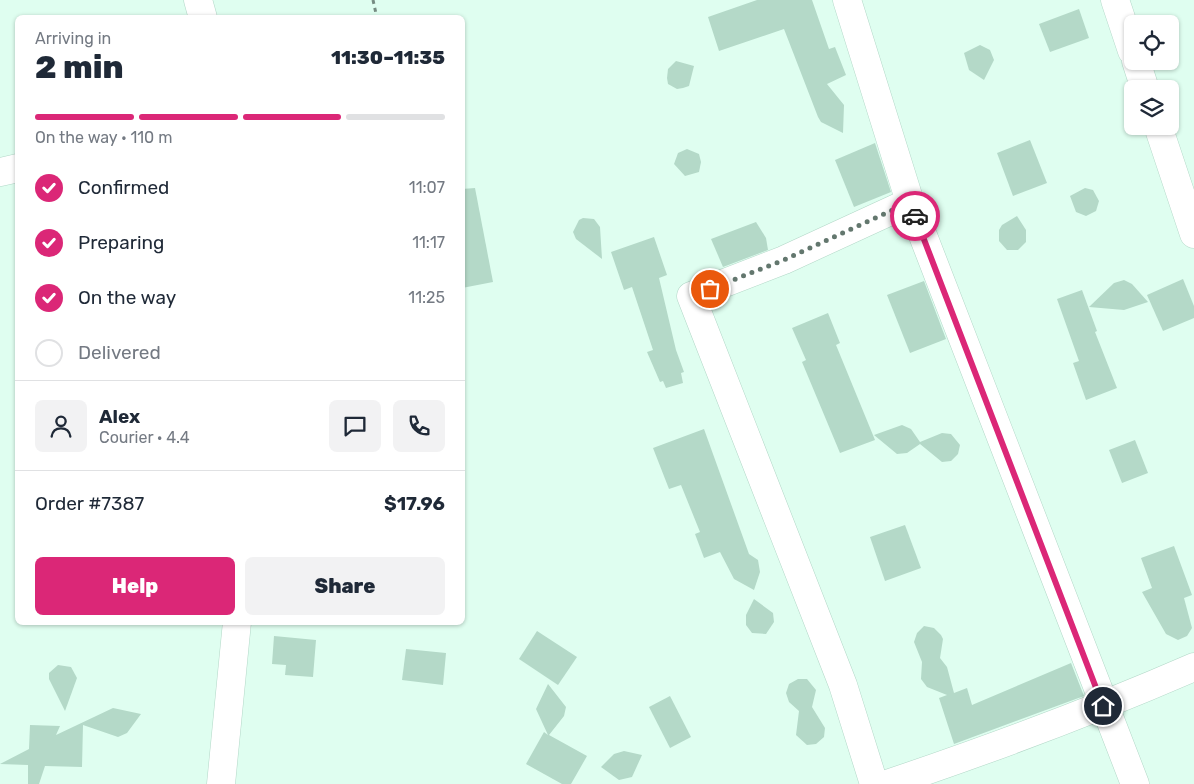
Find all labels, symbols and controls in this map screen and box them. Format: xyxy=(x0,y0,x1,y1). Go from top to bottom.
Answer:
map controls xyxy=(1124,15,1179,135)
button: locate xyxy=(1124,15,1179,70)
text: Arriving in xyxy=(35,29,111,48)
text: 11:30–11:35 xyxy=(331,46,445,69)
text: 2 min xyxy=(35,48,124,86)
button: layers xyxy=(1124,80,1179,135)
text: On the way · 110 m xyxy=(35,128,172,147)
icon: check xyxy=(35,174,63,202)
text: Confirmed xyxy=(78,176,169,199)
text: 11:07 xyxy=(409,178,445,197)
courier xyxy=(890,191,940,241)
icon: car xyxy=(901,202,929,230)
icon: check xyxy=(35,229,63,257)
text: Preparing xyxy=(78,231,164,254)
text: 11:17 xyxy=(412,233,445,252)
pin xyxy=(689,268,731,310)
icon: bag xyxy=(696,275,724,303)
icon: check xyxy=(35,284,63,312)
text: On the way xyxy=(78,286,176,309)
text: 11:25 xyxy=(408,288,445,307)
text: Delivered xyxy=(78,341,161,364)
button: person xyxy=(35,400,87,452)
button: chat xyxy=(329,400,381,452)
button: phone xyxy=(393,400,445,452)
text: Alex xyxy=(99,405,140,428)
text: Courier · 4.4 xyxy=(99,428,190,447)
text: Order #7387 xyxy=(35,492,144,515)
text: $17.96 xyxy=(384,492,445,515)
button: Help xyxy=(35,557,235,615)
button: Share xyxy=(245,557,445,615)
pin xyxy=(1082,685,1124,727)
icon: home xyxy=(1089,692,1117,720)

